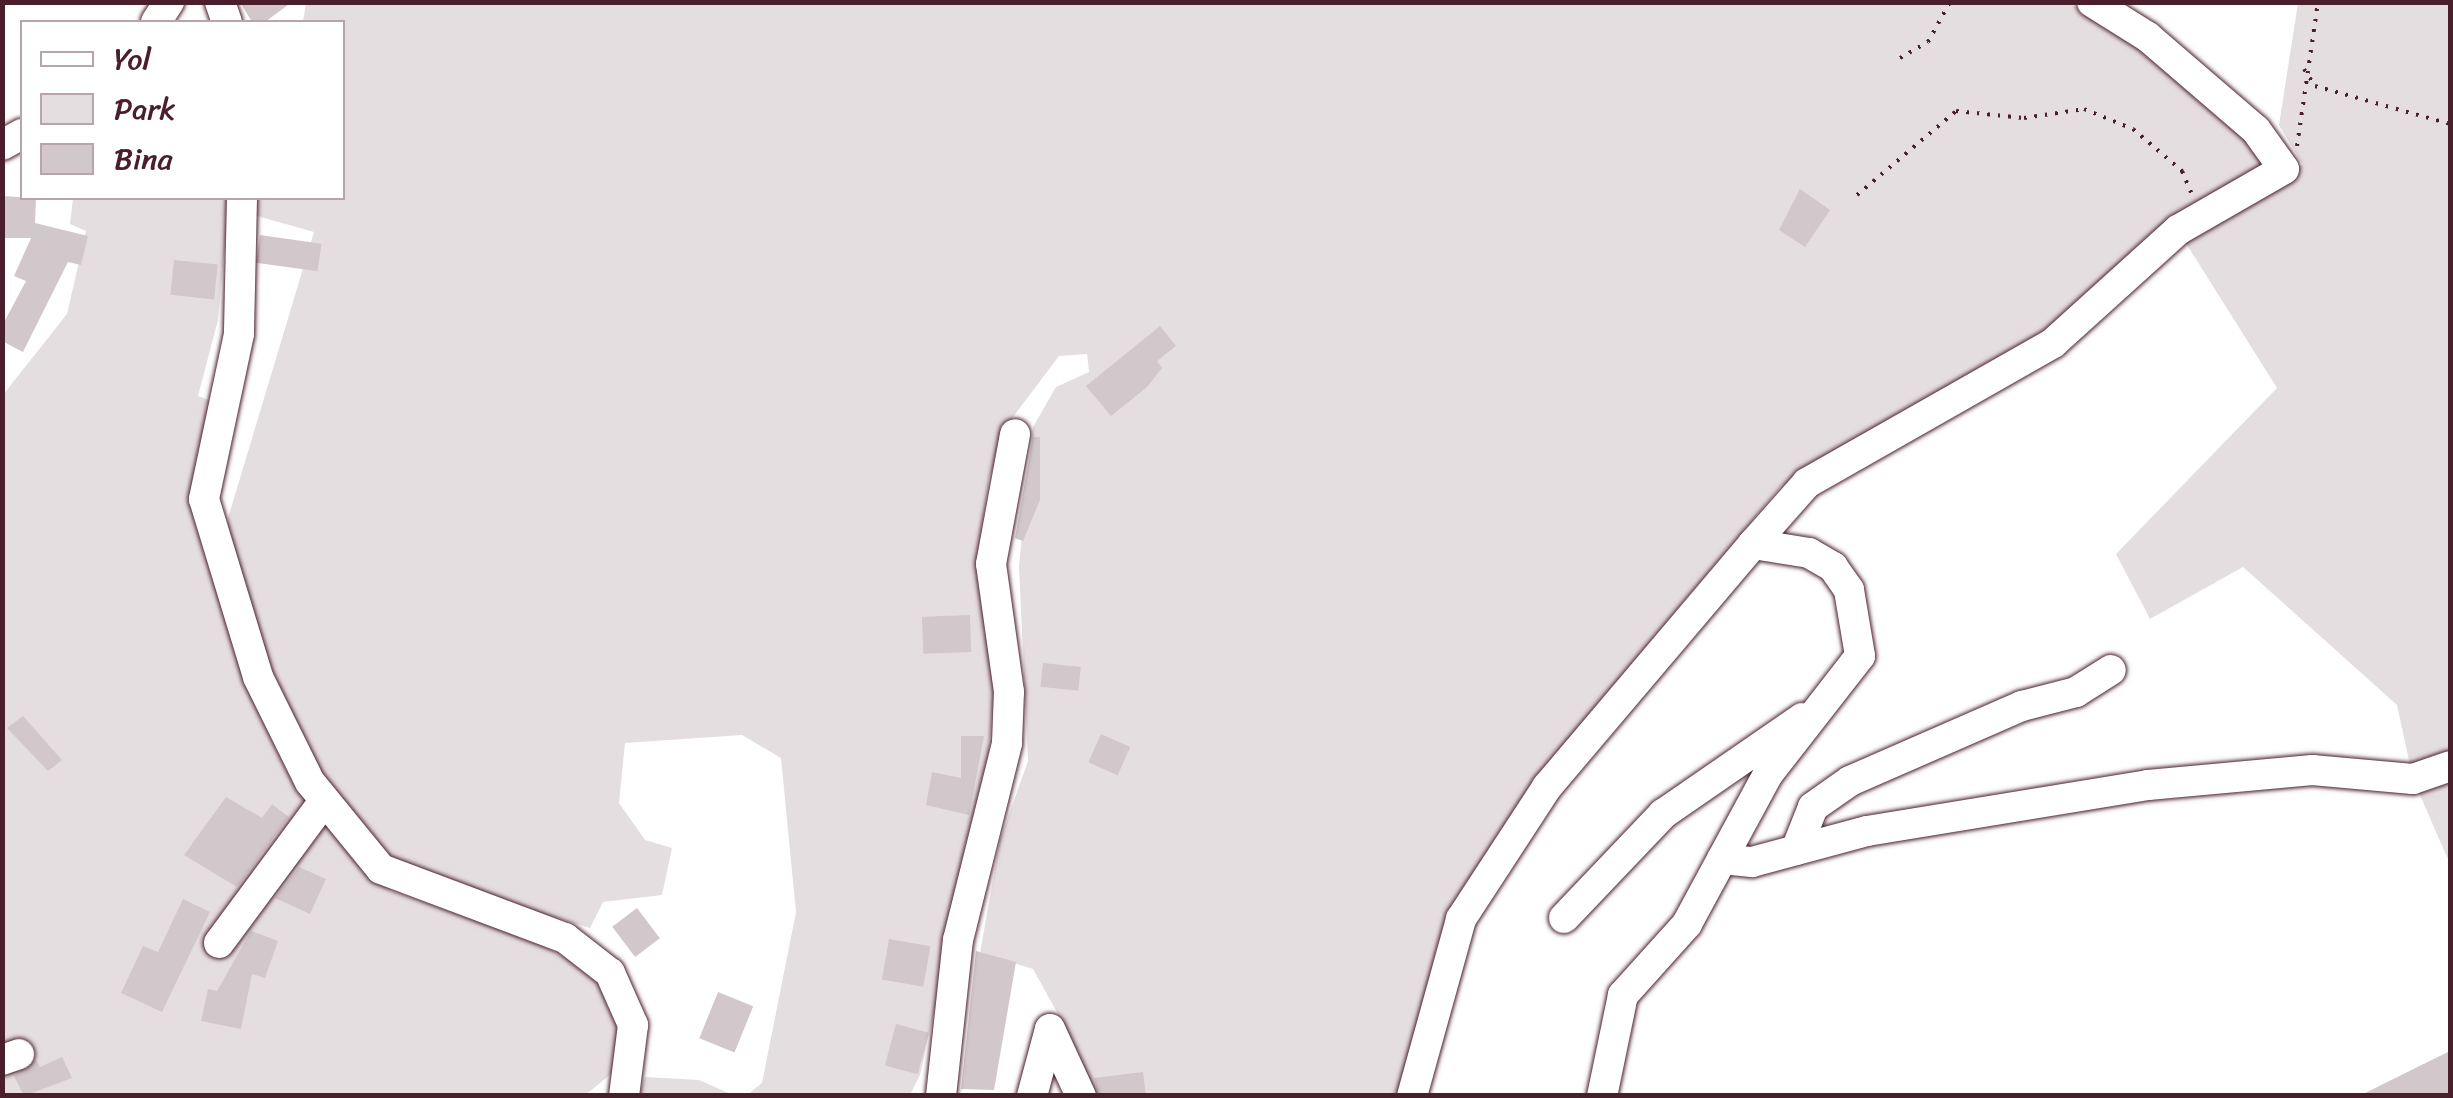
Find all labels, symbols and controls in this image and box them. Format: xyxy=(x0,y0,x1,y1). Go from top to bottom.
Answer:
legend xyxy=(20,20,345,200)
text: Yol xyxy=(114,32,151,86)
text: Park xyxy=(114,82,176,136)
text: Bina xyxy=(114,132,172,186)

